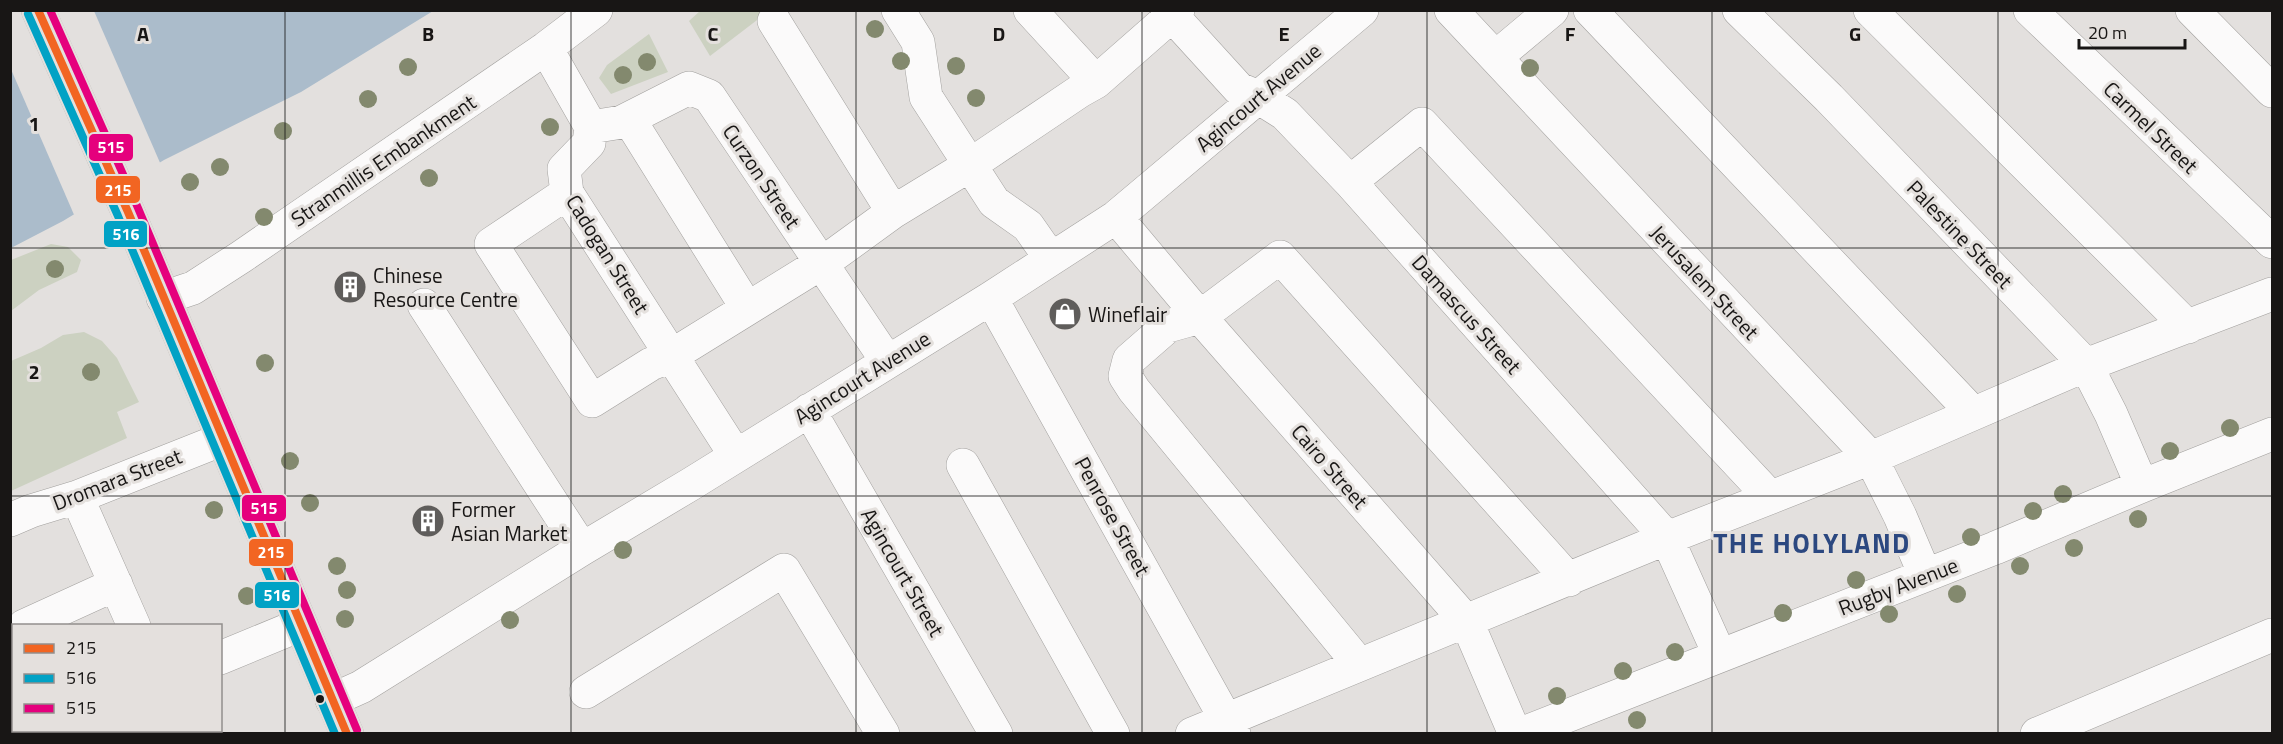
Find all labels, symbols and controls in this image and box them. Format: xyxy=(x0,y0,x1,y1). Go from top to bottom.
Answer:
scale bar xyxy=(2079,12,2186,50)
text: A xyxy=(137,18,149,49)
text: B xyxy=(422,18,434,49)
text: C xyxy=(708,18,719,49)
text: D xyxy=(993,18,1005,49)
text: E xyxy=(1278,18,1290,49)
text: F xyxy=(1565,18,1576,49)
text: G xyxy=(1849,18,1861,49)
text: 20 m xyxy=(2088,19,2127,46)
street label: Agincourt Avenue xyxy=(1188,35,1328,159)
street label: Carmel Street xyxy=(2096,73,2206,181)
street label: Stranmillis Embankment xyxy=(284,86,483,234)
text: 1 xyxy=(28,108,40,139)
street label: Curzon Street xyxy=(715,117,809,235)
line badge: 515 xyxy=(88,133,134,162)
text: 515 xyxy=(98,135,124,159)
street label: Palestine Street xyxy=(1900,172,2021,296)
line badge: 215 xyxy=(95,175,141,204)
text: 215 xyxy=(105,178,131,202)
street label: Cadogan Street xyxy=(559,188,658,320)
street label: Jerusalem Street xyxy=(1643,217,1767,347)
line badge: 516 xyxy=(103,220,148,248)
text: 516 xyxy=(113,222,139,246)
street label: Damascus Street xyxy=(1405,247,1530,381)
place label: Chinese Resource Centre xyxy=(373,259,518,315)
building icon: Chinese Resource Centre xyxy=(332,269,368,305)
shop icon: Wineflair xyxy=(1047,296,1083,332)
place label: Wineflair xyxy=(1088,298,1167,330)
street label: Agincourt Avenue xyxy=(788,322,936,432)
text: 2 xyxy=(28,356,40,387)
street label: Cairo Street xyxy=(1284,416,1376,516)
street label: Dromara Street xyxy=(48,439,187,518)
street label: Penrose Street xyxy=(1067,451,1159,582)
place label: Former Asian Market xyxy=(451,493,568,549)
line badge: 515 xyxy=(241,494,287,522)
text: 515 xyxy=(251,496,277,520)
street label: Agincourt Street xyxy=(853,502,953,643)
building icon: Former Asian Market xyxy=(410,503,446,539)
district label: THE HOLYLAND xyxy=(1713,522,1911,563)
line badge: 215 xyxy=(248,538,294,567)
text: 215 xyxy=(258,540,284,564)
street label: Rugby Avenue xyxy=(1833,548,1963,624)
line badge: 516 xyxy=(254,581,300,609)
text: 516 xyxy=(264,583,290,607)
legend xyxy=(12,624,222,732)
text: 215 xyxy=(66,634,96,661)
text: 516 xyxy=(66,664,96,691)
unlabelled marker xyxy=(314,693,326,705)
text: 515 xyxy=(66,694,96,721)

